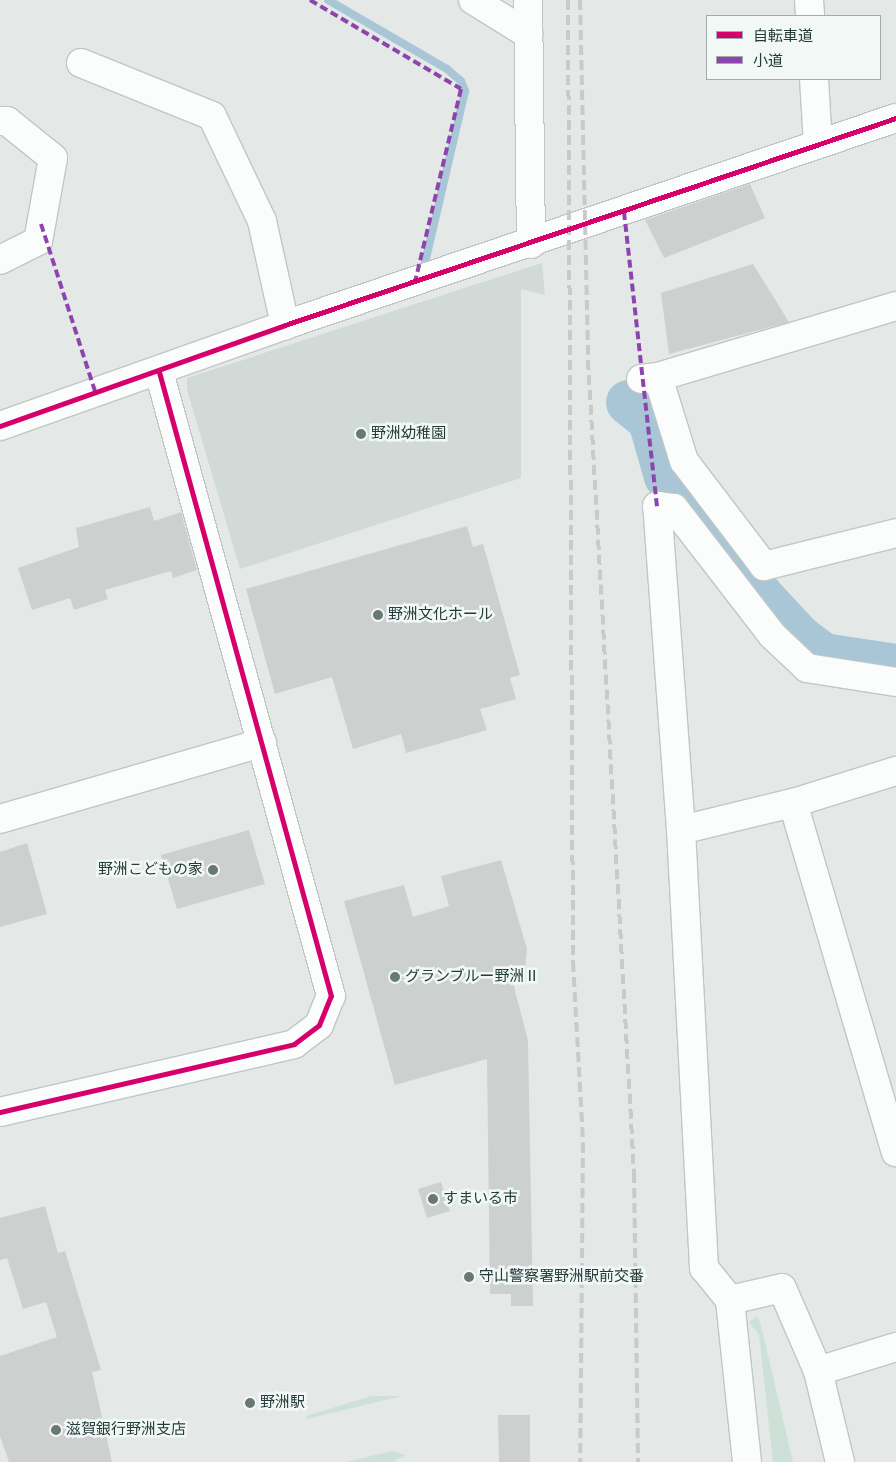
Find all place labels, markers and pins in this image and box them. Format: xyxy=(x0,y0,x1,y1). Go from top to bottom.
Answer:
place label: 野洲幼稚園 xyxy=(371,425,446,443)
marker: 野洲幼稚園 xyxy=(355,428,367,440)
place label: 野洲文化ホール xyxy=(388,606,493,624)
marker: 野洲文化ホール xyxy=(372,609,384,621)
place label: 野洲こどもの家 xyxy=(98,861,203,879)
marker: 野洲こどもの家 xyxy=(207,864,219,876)
place label: グランブルー野洲Ⅱ xyxy=(405,968,540,986)
marker: グランブルー野洲Ⅱ xyxy=(389,971,401,983)
place label: すまいる市 xyxy=(443,1190,518,1208)
marker: すまいる市 xyxy=(427,1193,439,1205)
place label: 守山警察署野洲駅前交番 xyxy=(479,1268,644,1286)
marker: 守山警察署野洲駅前交番 xyxy=(463,1271,475,1283)
place label: 野洲駅 xyxy=(260,1394,305,1412)
marker: 野洲駅 xyxy=(244,1397,256,1409)
place label: 滋賀銀行野洲支店 xyxy=(66,1421,186,1439)
marker: 滋賀銀行野洲支店 xyxy=(50,1424,62,1436)

